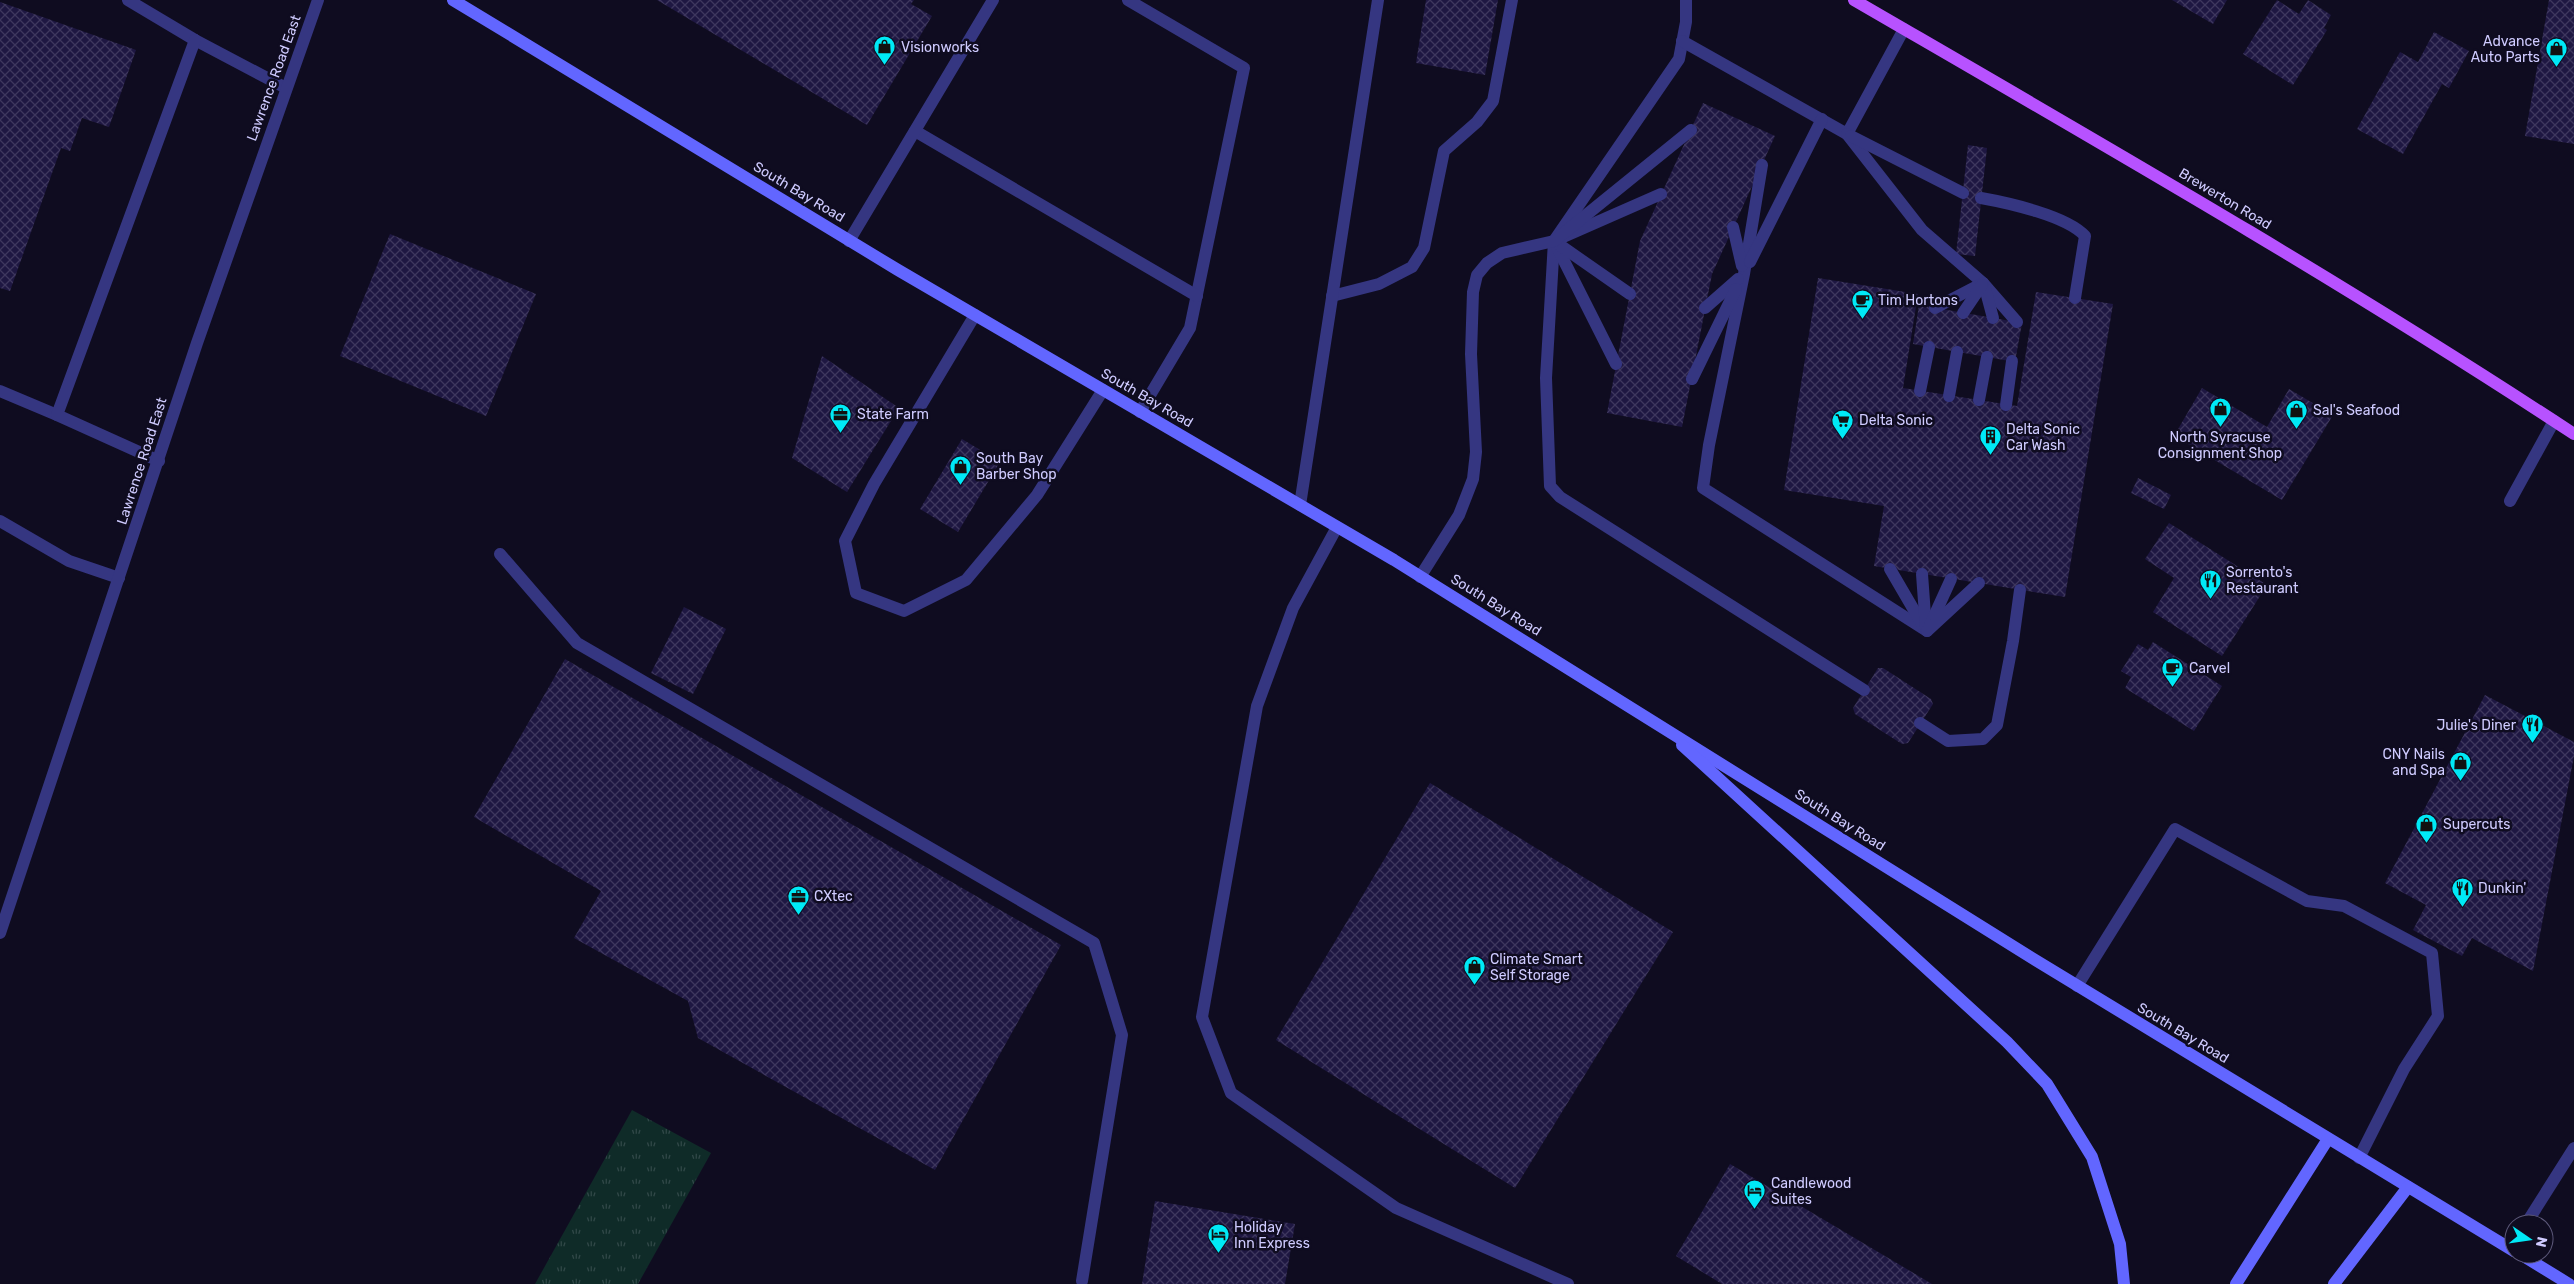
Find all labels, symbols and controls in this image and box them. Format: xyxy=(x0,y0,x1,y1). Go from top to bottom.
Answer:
street label: Lawrence Road East xyxy=(243,12,305,143)
place label: Advance Auto Parts xyxy=(2471,33,2540,66)
shop icon: Visionworks xyxy=(873,35,897,66)
shop icon: Advance Auto Parts xyxy=(2544,37,2568,68)
place label: Visionworks xyxy=(901,39,979,56)
street label: South Bay Road xyxy=(750,158,848,226)
street label: Brewerton Road xyxy=(2176,165,2274,233)
cafe icon: Tim Hortons xyxy=(1850,288,1874,319)
place label: Tim Hortons xyxy=(1878,292,1958,309)
street label: South Bay Road xyxy=(1098,365,1196,431)
street label: Lawrence Road East xyxy=(113,395,171,527)
shop icon: North Syracuse Consignment Shop xyxy=(2208,397,2232,428)
shop icon: Sal's Seafood xyxy=(2285,398,2309,429)
office icon: State Farm xyxy=(829,402,853,433)
place label: Sal's Seafood xyxy=(2313,402,2400,419)
place label: State Farm xyxy=(857,406,929,423)
supermarket icon: Delta Sonic xyxy=(1831,408,1855,439)
place label: Delta Sonic xyxy=(1859,412,1933,429)
place label: Delta Sonic Car Wash xyxy=(2006,421,2080,454)
building icon: Delta Sonic Car Wash xyxy=(1978,425,2002,456)
place label: North Syracuse Consignment Shop xyxy=(2158,429,2282,462)
place label: South Bay Barber Shop xyxy=(976,450,1057,483)
shop icon: South Bay Barber Shop xyxy=(948,454,972,485)
place label: Sorrento's Restaurant xyxy=(2226,564,2299,597)
restaurant icon: Sorrento's Restaurant xyxy=(2198,568,2222,599)
street label: South Bay Road xyxy=(1448,570,1544,640)
cafe icon: Carvel xyxy=(2161,656,2185,687)
place label: Carvel xyxy=(2189,660,2230,677)
restaurant icon: Julie's Diner xyxy=(2520,713,2544,744)
place label: Julie's Diner xyxy=(2437,717,2517,734)
place label: CNY Nails and Spa xyxy=(2382,746,2445,779)
shop icon: CNY Nails and Spa xyxy=(2449,750,2473,781)
street label: South Bay Road xyxy=(1792,785,1888,855)
shop icon: Supercuts xyxy=(2415,812,2439,843)
place label: Supercuts xyxy=(2443,816,2510,833)
restaurant icon: Dunkin' xyxy=(2450,876,2474,907)
place label: Dunkin' xyxy=(2478,880,2526,897)
office icon: CXtec xyxy=(786,884,810,915)
place label: CXtec xyxy=(814,888,853,905)
place label: Climate Smart Self Storage xyxy=(1490,951,1583,984)
shop icon: Climate Smart Self Storage xyxy=(1462,955,1486,986)
street label: South Bay Road xyxy=(2134,999,2232,1067)
place label: Candlewood Suites xyxy=(1771,1175,1851,1208)
hotel icon: Candlewood Suites xyxy=(1743,1179,1767,1210)
north arrow xyxy=(2504,1214,2554,1264)
place label: Holiday Inn Express xyxy=(1234,1219,1310,1252)
hotel icon: Holiday Inn Express xyxy=(1206,1223,1230,1254)
text: N xyxy=(2532,1235,2551,1249)

